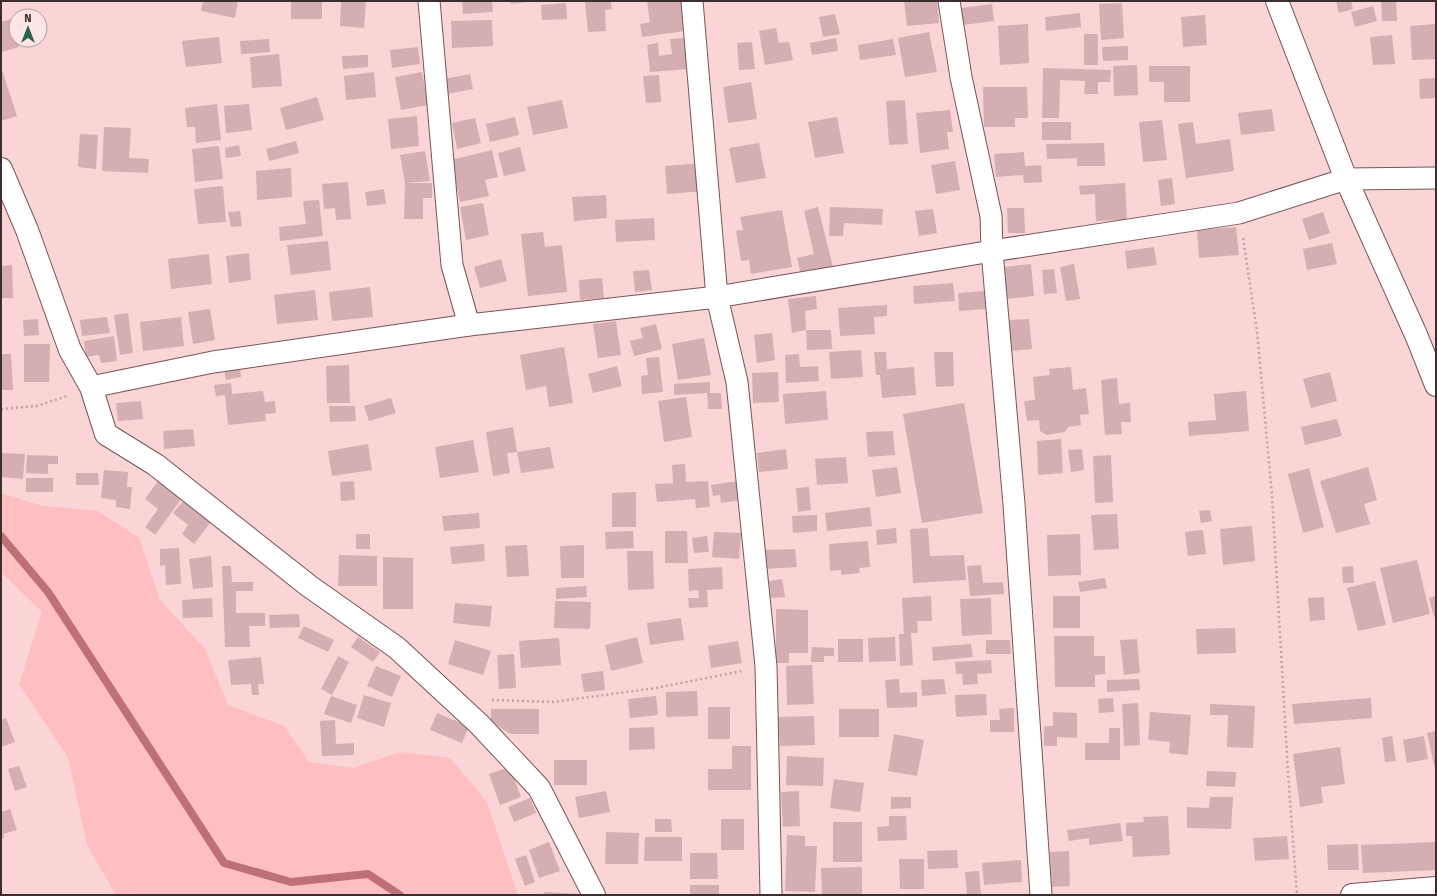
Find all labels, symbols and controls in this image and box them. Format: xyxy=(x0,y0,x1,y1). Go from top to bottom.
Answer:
north arrow xyxy=(8,8,48,48)
text: N xyxy=(24,12,32,25)

